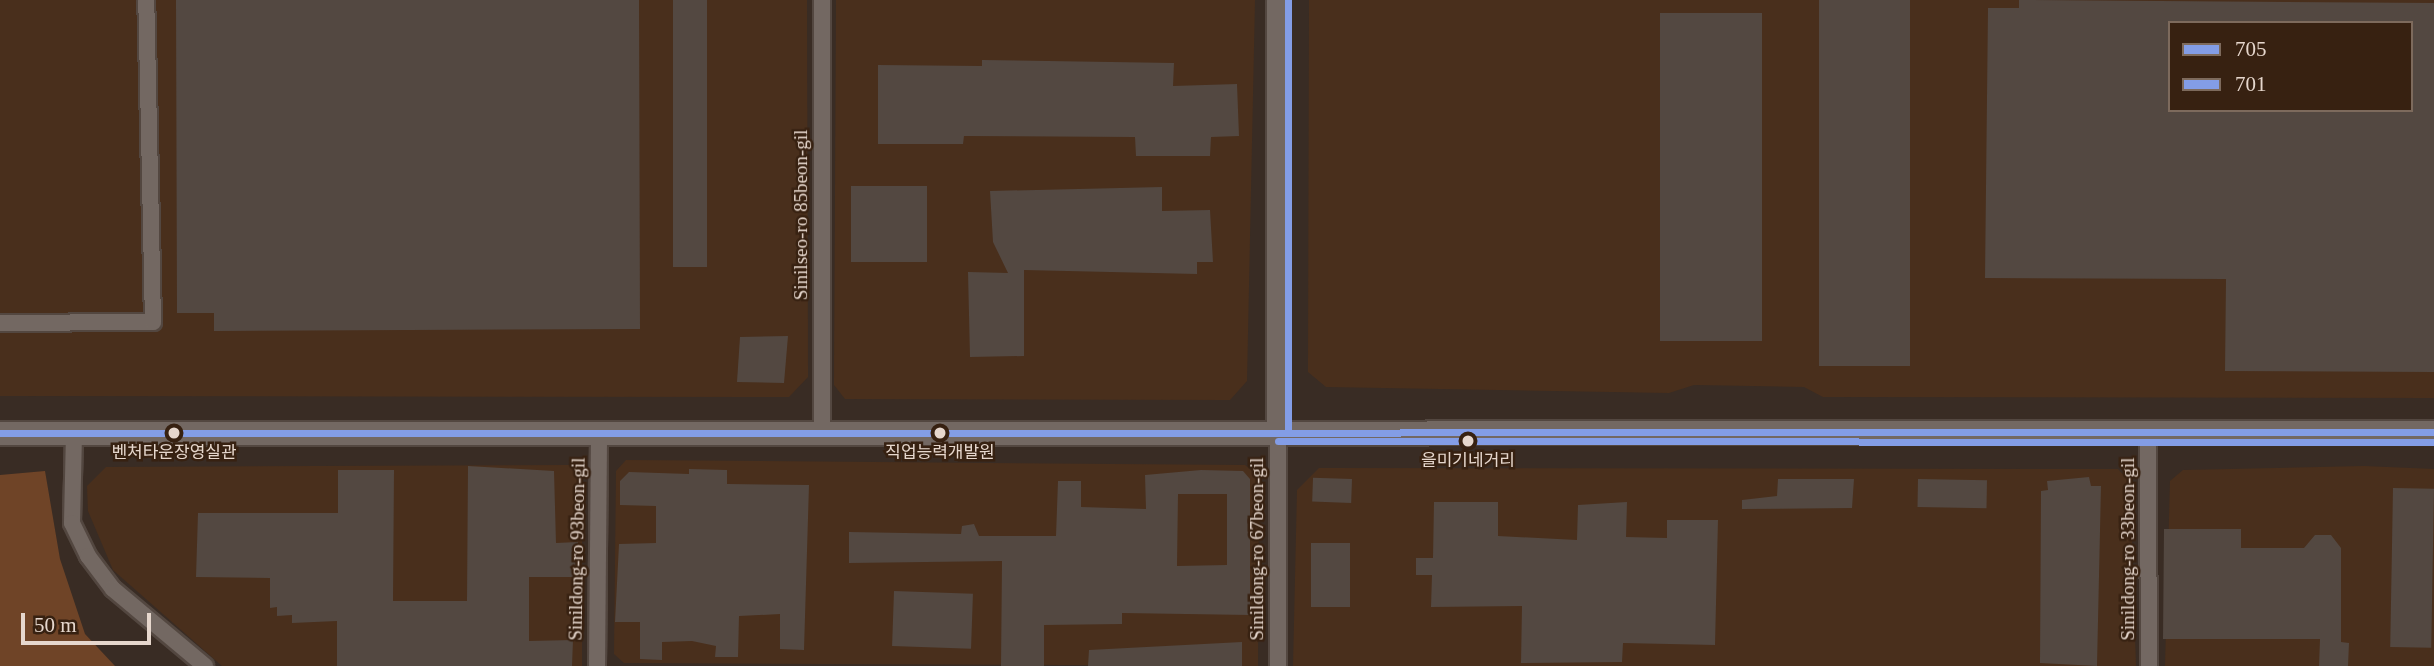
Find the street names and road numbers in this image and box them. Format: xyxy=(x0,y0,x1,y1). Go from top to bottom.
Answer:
street label: Sinilseo-ro 85beon-gil xyxy=(790,130,812,300)
street label: Sinildong-ro 93beon-gil xyxy=(564,457,590,641)
street label: Sinildong-ro 67beon-gil xyxy=(1246,457,1268,641)
street label: Sinildong-ro 33beon-gil xyxy=(2117,457,2139,641)

